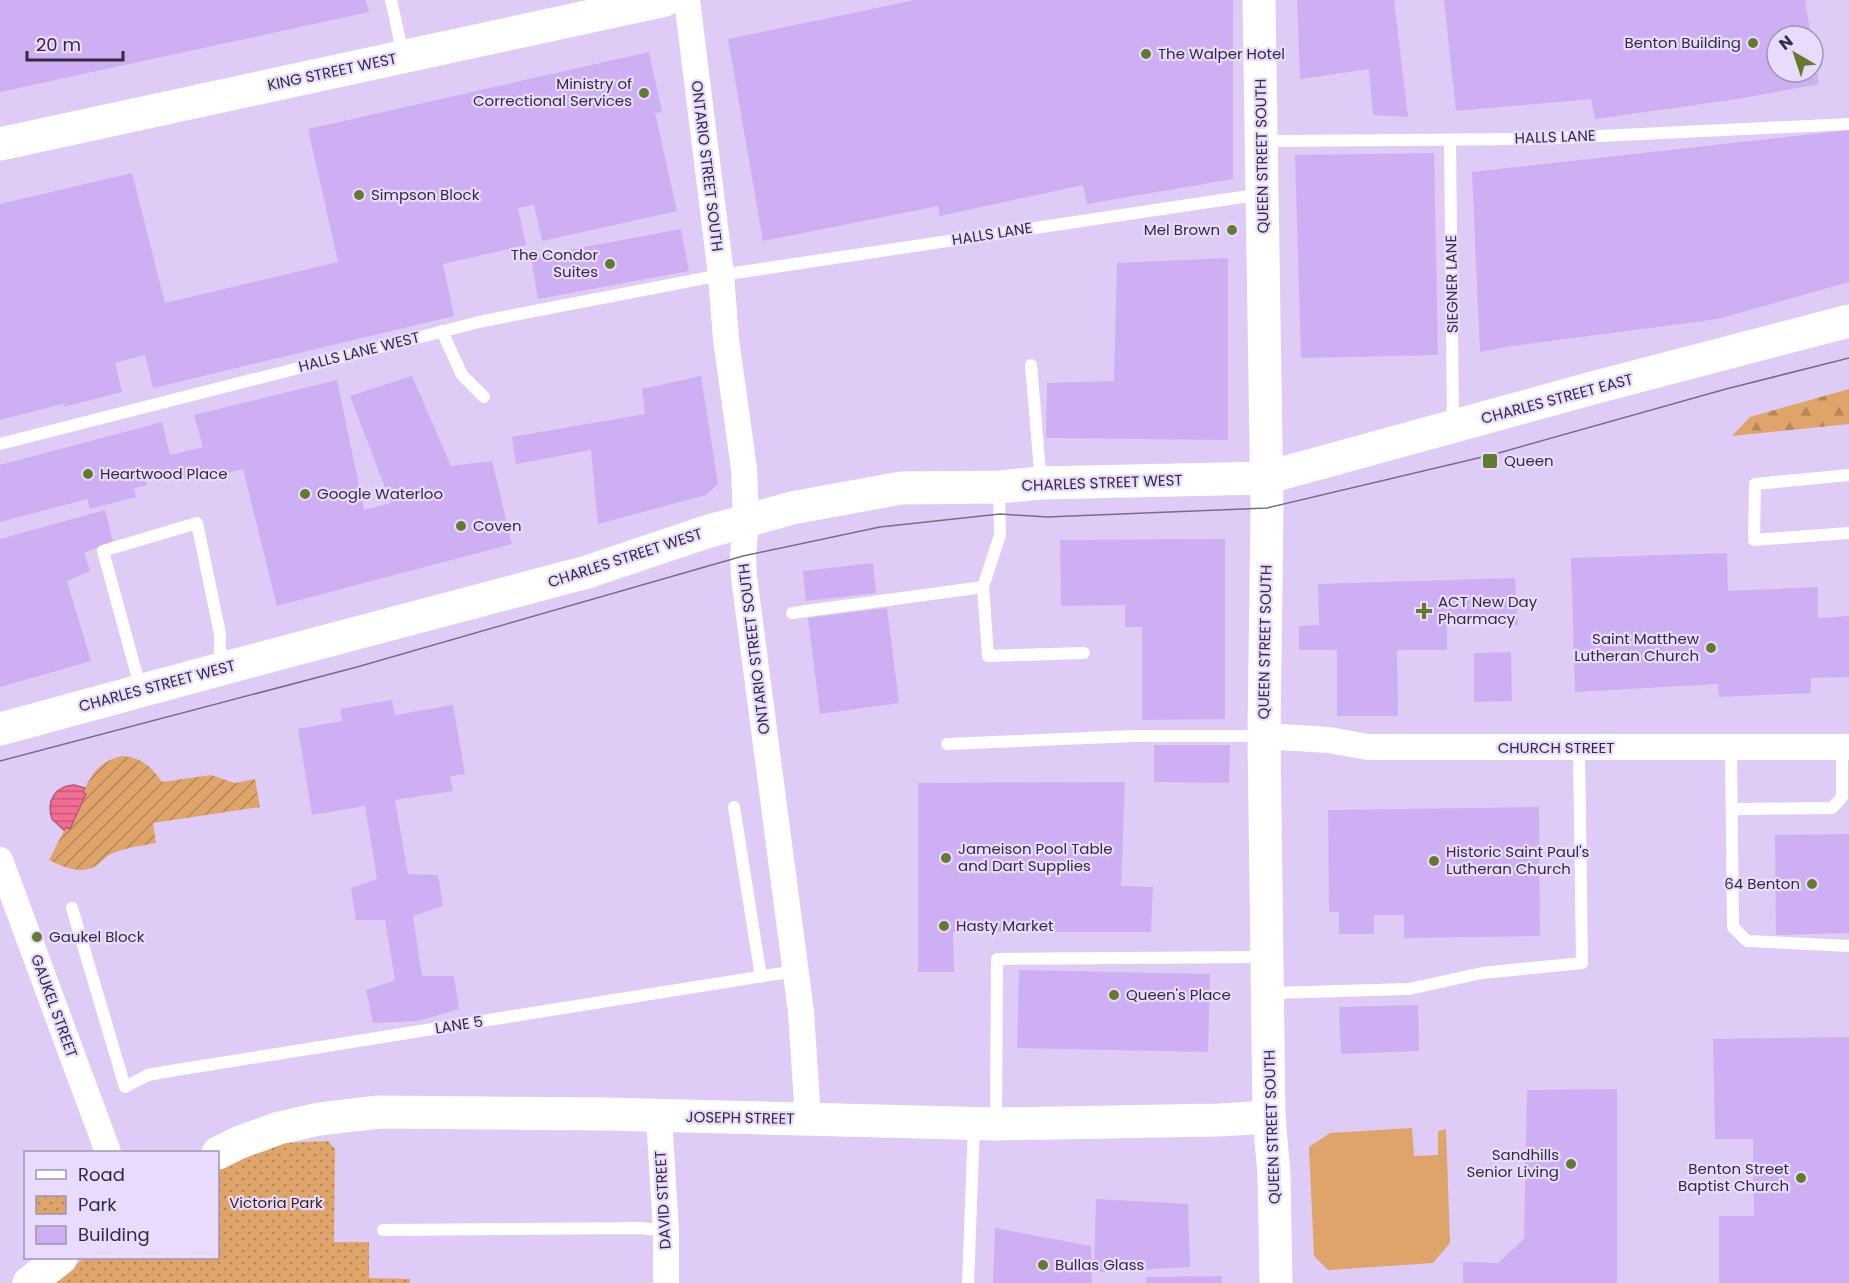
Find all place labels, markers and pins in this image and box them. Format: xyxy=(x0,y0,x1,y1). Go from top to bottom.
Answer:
place label: Benton Building xyxy=(1624,32,1741,53)
marker: Benton Building xyxy=(1746,36,1760,50)
place label: The Walper Hotel xyxy=(1158,43,1285,64)
marker: The Walper Hotel xyxy=(1139,47,1153,61)
place label: Ministry of Correctional Services xyxy=(473,73,632,111)
marker: Ministry of Correctional Services xyxy=(637,86,651,100)
place label: Simpson Block xyxy=(371,184,480,205)
marker: Simpson Block xyxy=(352,188,366,202)
place label: Mel Brown xyxy=(1144,219,1220,240)
marker: Mel Brown xyxy=(1225,223,1239,237)
place label: The Condor Suites xyxy=(511,244,598,282)
marker: The Condor Suites xyxy=(603,257,617,271)
place label: Queen xyxy=(1504,450,1554,471)
marker: Queen xyxy=(1481,452,1499,470)
place label: Heartwood Place xyxy=(100,463,227,484)
marker: Heartwood Place xyxy=(81,467,95,481)
place label: Google Waterloo xyxy=(317,483,443,504)
marker: Google Waterloo xyxy=(298,487,312,501)
place label: Coven xyxy=(473,515,522,536)
marker: Coven xyxy=(454,519,468,533)
place label: ACT New Day Pharmacy xyxy=(1438,591,1538,629)
marker: ACT New Day Pharmacy xyxy=(1415,602,1433,620)
place label: Saint Matthew Lutheran Church xyxy=(1574,628,1700,666)
marker: Saint Matthew Lutheran Church xyxy=(1704,641,1718,655)
place label: Jameison Pool Table and Dart Supplies xyxy=(958,838,1113,876)
place label: Historic Saint Paul's Lutheran Church xyxy=(1446,841,1590,879)
marker: Jameison Pool Table and Dart Supplies xyxy=(939,851,953,865)
marker: Historic Saint Paul's Lutheran Church xyxy=(1427,854,1441,868)
place label: 64 Benton xyxy=(1724,873,1800,894)
marker: 64 Benton xyxy=(1805,877,1819,891)
place label: Hasty Market xyxy=(956,915,1053,936)
marker: Hasty Market xyxy=(937,919,951,933)
place label: Gaukel Block xyxy=(49,926,145,947)
marker: Gaukel Block xyxy=(30,930,44,944)
place label: Queen's Place xyxy=(1126,984,1231,1005)
marker: Queen's Place xyxy=(1107,988,1121,1002)
place label: Sandhills Senior Living xyxy=(1466,1144,1559,1182)
marker: Sandhills Senior Living xyxy=(1564,1157,1578,1171)
place label: Benton Street Baptist Church xyxy=(1678,1158,1789,1196)
marker: Benton Street Baptist Church xyxy=(1794,1171,1808,1185)
place label: Bullas Glass xyxy=(1055,1254,1144,1275)
marker: Bullas Glass xyxy=(1036,1258,1050,1272)

